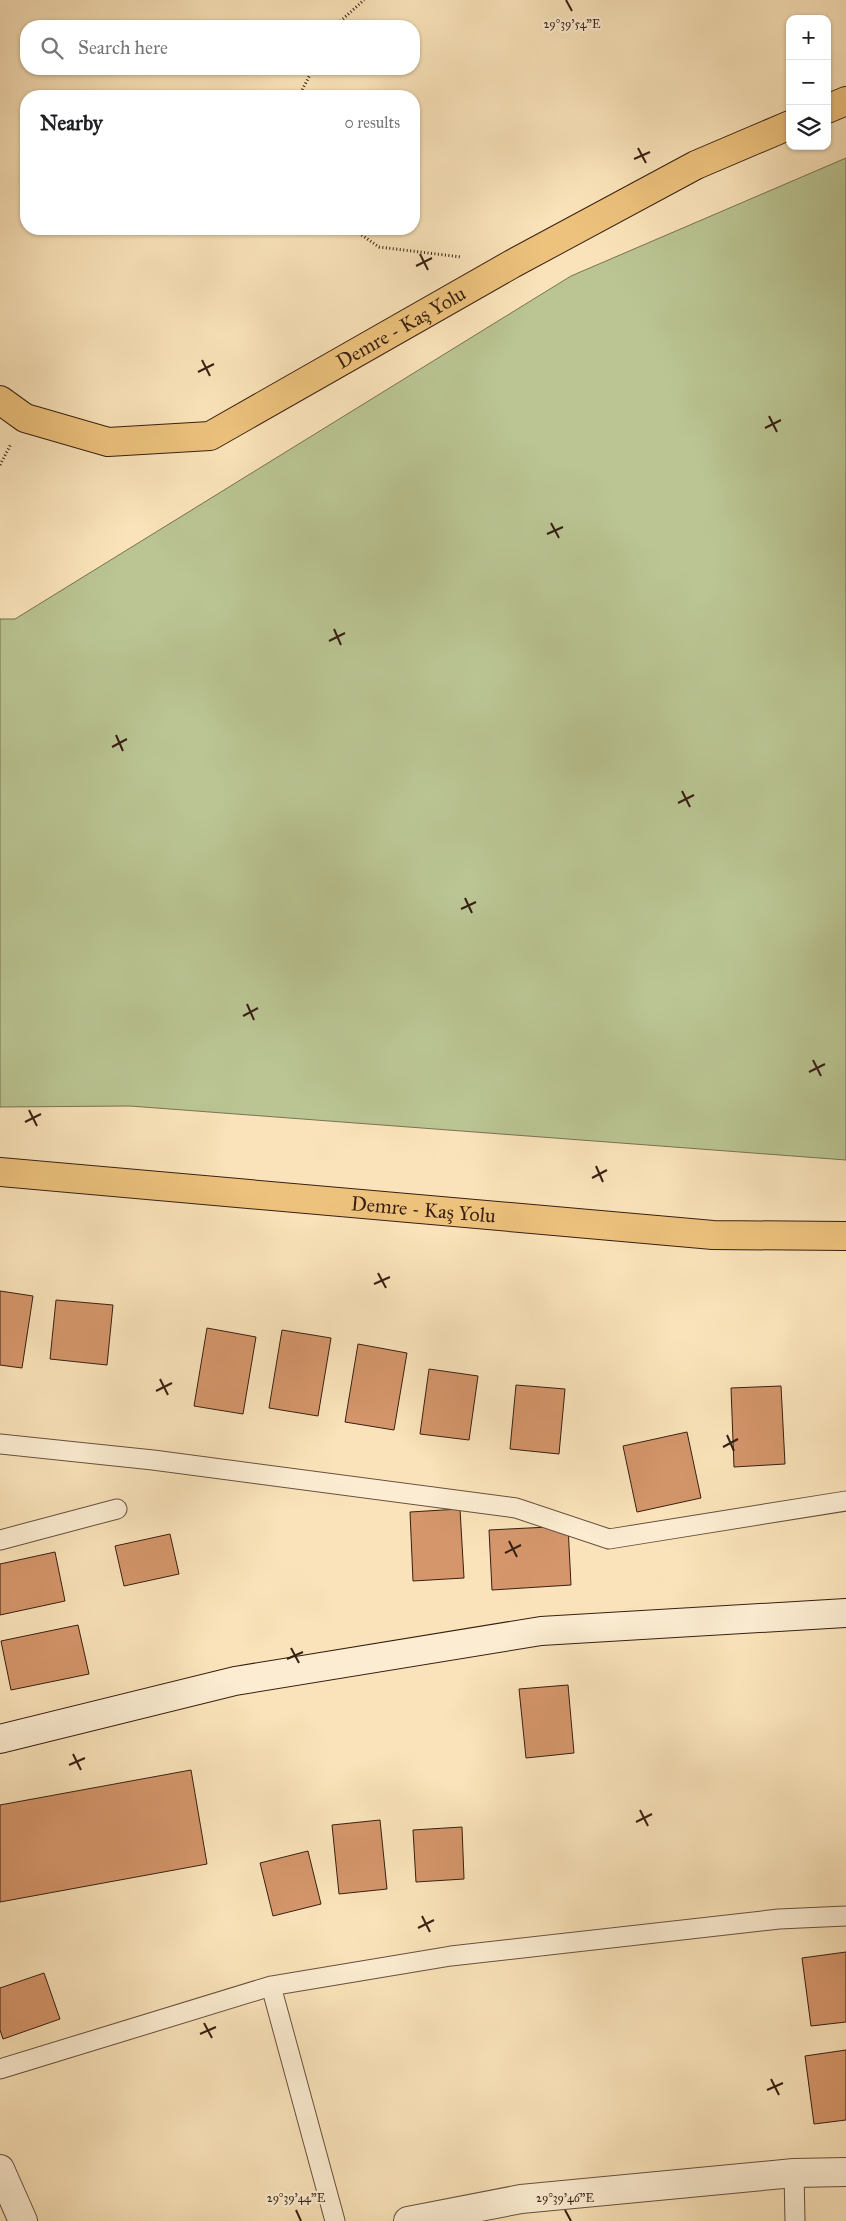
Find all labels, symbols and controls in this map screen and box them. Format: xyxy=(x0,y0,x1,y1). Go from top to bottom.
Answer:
map controls xyxy=(786,15,831,150)
button: + xyxy=(786,15,831,60)
text: 29°39'54"E xyxy=(543,17,601,31)
search box xyxy=(20,20,420,75)
icon: search xyxy=(38,34,66,62)
text: Search here xyxy=(78,36,168,59)
button: − xyxy=(786,60,831,105)
button: layers xyxy=(786,105,831,150)
text: Nearby xyxy=(40,110,103,136)
text: 0 results xyxy=(345,113,400,132)
street label: Demre - Kaş Yolu xyxy=(332,281,470,374)
street label: Demre - Kaş Yolu xyxy=(350,1191,497,1228)
text: 29°39'44"E xyxy=(267,2191,326,2205)
text: 29°39'46"E xyxy=(536,2191,594,2205)

